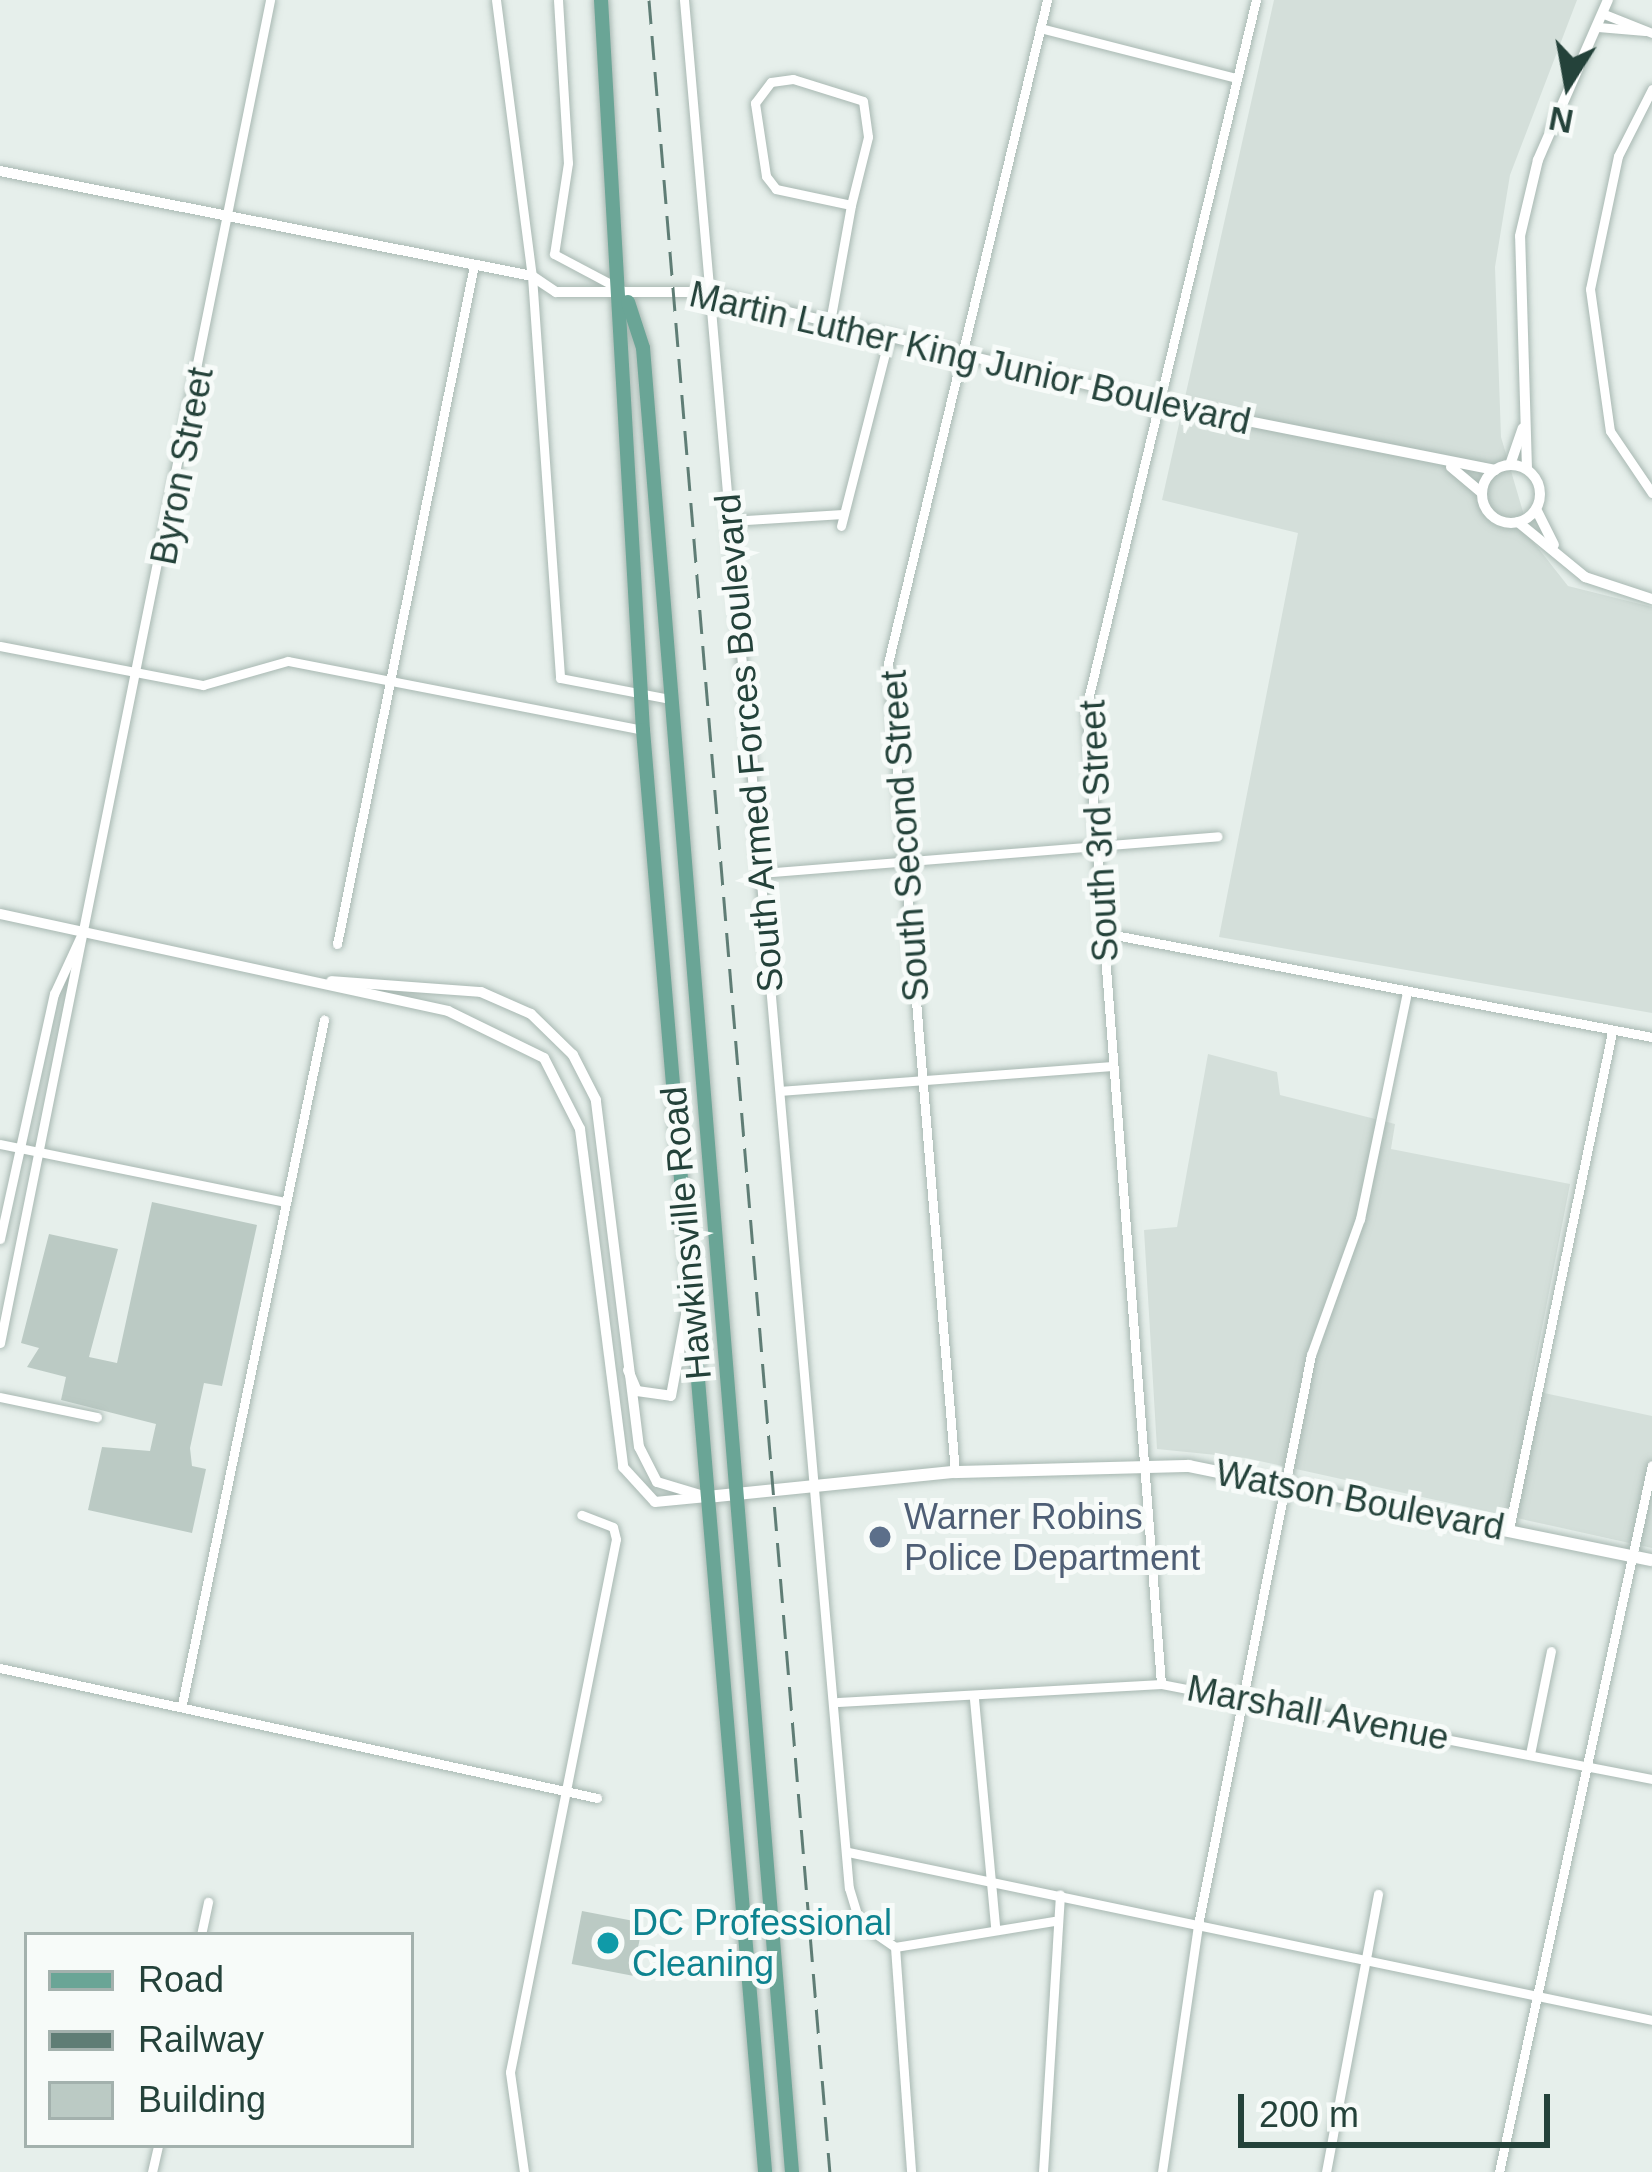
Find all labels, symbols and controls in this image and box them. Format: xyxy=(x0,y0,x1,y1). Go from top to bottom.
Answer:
north arrow xyxy=(1508,24,1628,144)
text: N xyxy=(1546,99,1576,140)
street label: Martin Luther King Junior Boulevard xyxy=(685,272,1255,444)
street label: Byron Street xyxy=(142,364,222,568)
street label: South Armed Forces Boulevard xyxy=(706,491,792,995)
street label: South Second Street xyxy=(872,669,938,1003)
street label: South 3rd Street xyxy=(1071,699,1127,963)
street label: Hawkinsville Road xyxy=(652,1085,720,1381)
street label: Watson Boulevard xyxy=(1212,1451,1508,1549)
place label: Warner Robins Police Department xyxy=(904,1494,1200,1579)
marker: Warner Robins Police Department xyxy=(867,1524,893,1550)
street label: Marshall Avenue xyxy=(1183,1666,1453,1760)
place label: DC Professional Cleaning xyxy=(632,1900,892,1985)
marker: DC Professional Cleaning xyxy=(595,1930,621,1956)
legend xyxy=(24,1932,414,2148)
text: Road xyxy=(138,1959,224,2000)
text: Railway xyxy=(138,2019,264,2060)
scale bar xyxy=(1244,2070,1556,2144)
text: Building xyxy=(138,2079,266,2120)
text: 200 m xyxy=(1259,2094,1359,2135)

